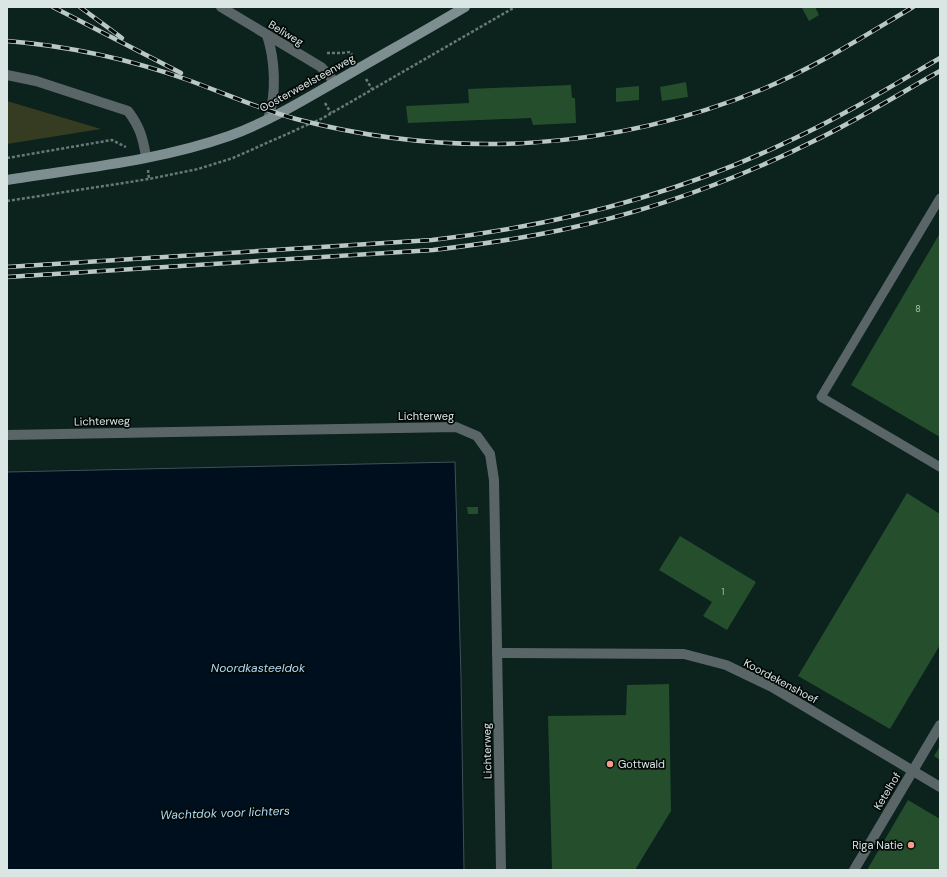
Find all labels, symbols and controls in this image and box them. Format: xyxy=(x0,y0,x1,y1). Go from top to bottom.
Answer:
street label: Beliweg xyxy=(266,17,306,49)
street label: Oosterweelsteenweg xyxy=(257,51,357,115)
house number: 8 xyxy=(915,303,921,315)
street label: Lichterweg xyxy=(398,409,454,423)
street label: Lichterweg xyxy=(74,414,130,428)
house number: 1 xyxy=(722,586,725,598)
street label: Koordekenshoef xyxy=(741,656,821,707)
water label: Noordkasteeldok xyxy=(211,660,306,676)
street label: Lichterweg xyxy=(480,723,494,779)
place label: Gottwald xyxy=(618,757,665,771)
marker: Gottwald xyxy=(605,759,615,769)
street label: Ketelhof xyxy=(870,769,904,812)
water label: Wachtdok voor lichters xyxy=(160,803,290,823)
place label: Riga Natie xyxy=(852,838,903,852)
marker: Riga Natie xyxy=(906,840,916,850)

